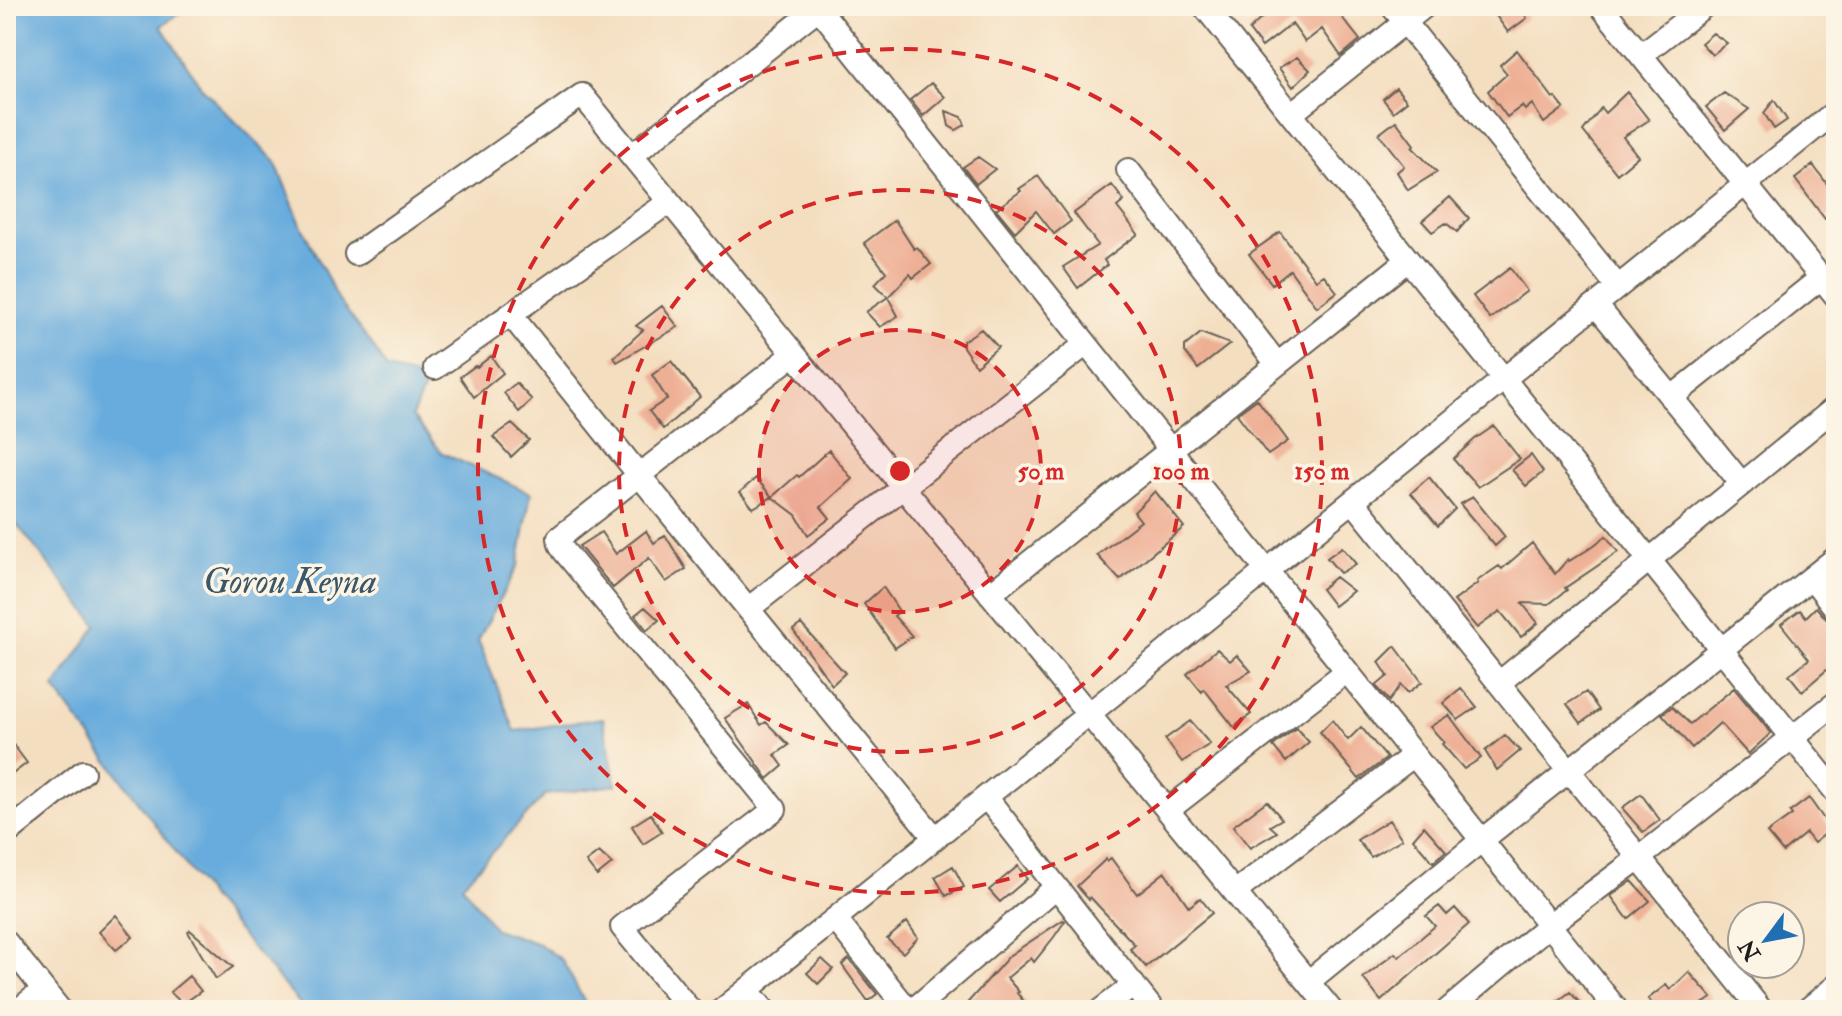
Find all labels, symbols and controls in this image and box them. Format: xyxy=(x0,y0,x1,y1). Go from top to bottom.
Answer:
text: 50 m xyxy=(1018,456,1065,487)
text: 100 m xyxy=(1153,456,1210,487)
text: 150 m xyxy=(1295,456,1350,487)
centre of rings xyxy=(886,457,914,485)
water label: Gorou Keyna xyxy=(203,559,377,604)
north arrow xyxy=(1726,900,1806,980)
text: N xyxy=(1733,934,1768,967)

